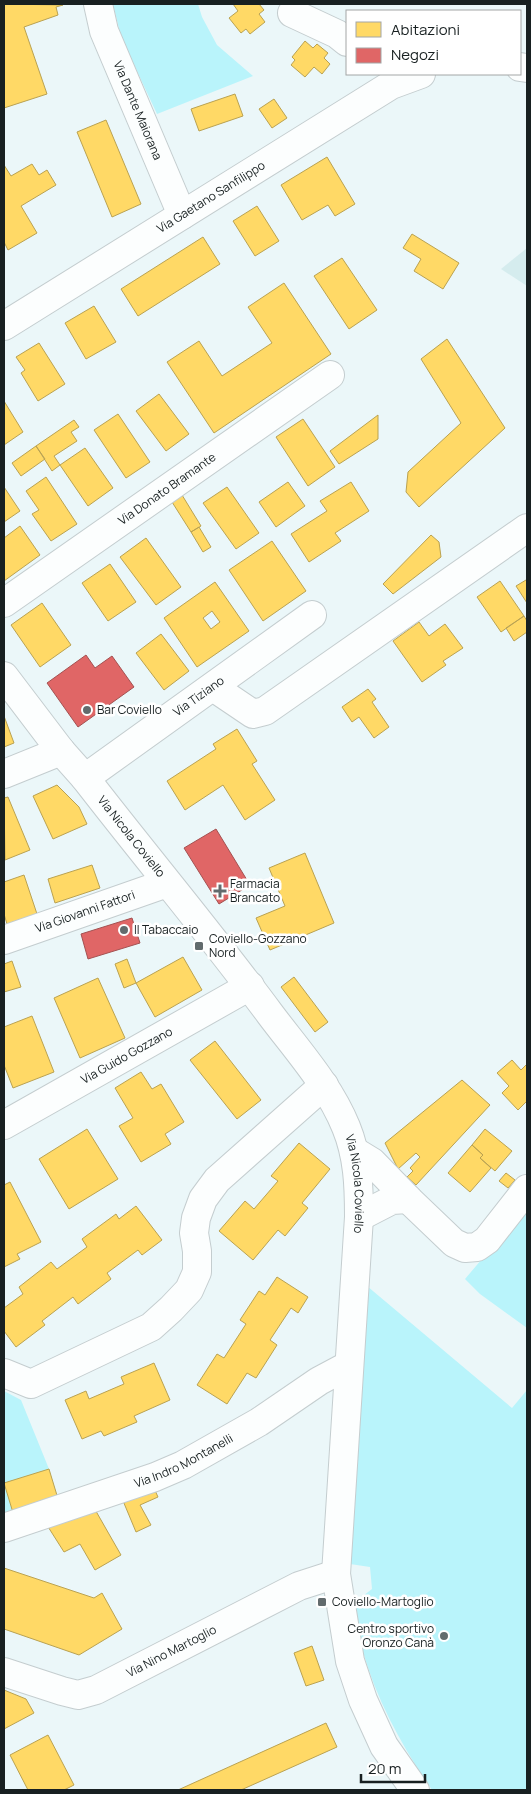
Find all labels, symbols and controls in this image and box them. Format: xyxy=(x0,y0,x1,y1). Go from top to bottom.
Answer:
legend xyxy=(346,10,521,75)
text: Abitazioni xyxy=(391,19,460,40)
text: Negozi xyxy=(391,44,439,65)
street label: Via Dante Maiorana xyxy=(110,58,167,162)
street label: Via Gaetano Sanfilippo xyxy=(153,156,268,237)
street label: Via Donato Bramante xyxy=(115,448,219,529)
street label: Via Tiziano xyxy=(170,672,227,720)
place label: Bar Coviello xyxy=(97,701,162,718)
marker: Bar Coviello xyxy=(81,704,93,716)
street label: Via Nicola Coviello xyxy=(94,792,169,881)
place label: Farmacia Brancato xyxy=(230,875,280,906)
marker: Farmacia Brancato xyxy=(214,885,226,897)
street label: Via Giovanni Fattori xyxy=(33,886,137,936)
place label: Il Tabaccaio xyxy=(134,921,198,938)
marker: Il Tabaccaio xyxy=(118,924,130,936)
place label: Coviello-Gozzano Nord xyxy=(209,930,307,961)
marker: Coviello-Gozzano Nord xyxy=(193,940,205,952)
street label: Via Guido Gozzano xyxy=(78,1023,175,1088)
street label: Via Nicola Coviello xyxy=(341,1132,368,1234)
street label: Via Indro Montanelli xyxy=(132,1430,236,1491)
place label: Coviello-Martoglio xyxy=(332,1593,434,1610)
marker: Coviello-Martoglio xyxy=(316,1596,328,1608)
place label: Centro sportivo Oronzo Canà xyxy=(348,1620,434,1651)
street label: Via Nino Martoglio xyxy=(123,1621,219,1681)
marker: Centro sportivo Oronzo Canà xyxy=(438,1630,450,1642)
scale bar xyxy=(361,1752,425,1784)
text: 20 m xyxy=(368,1758,401,1779)

